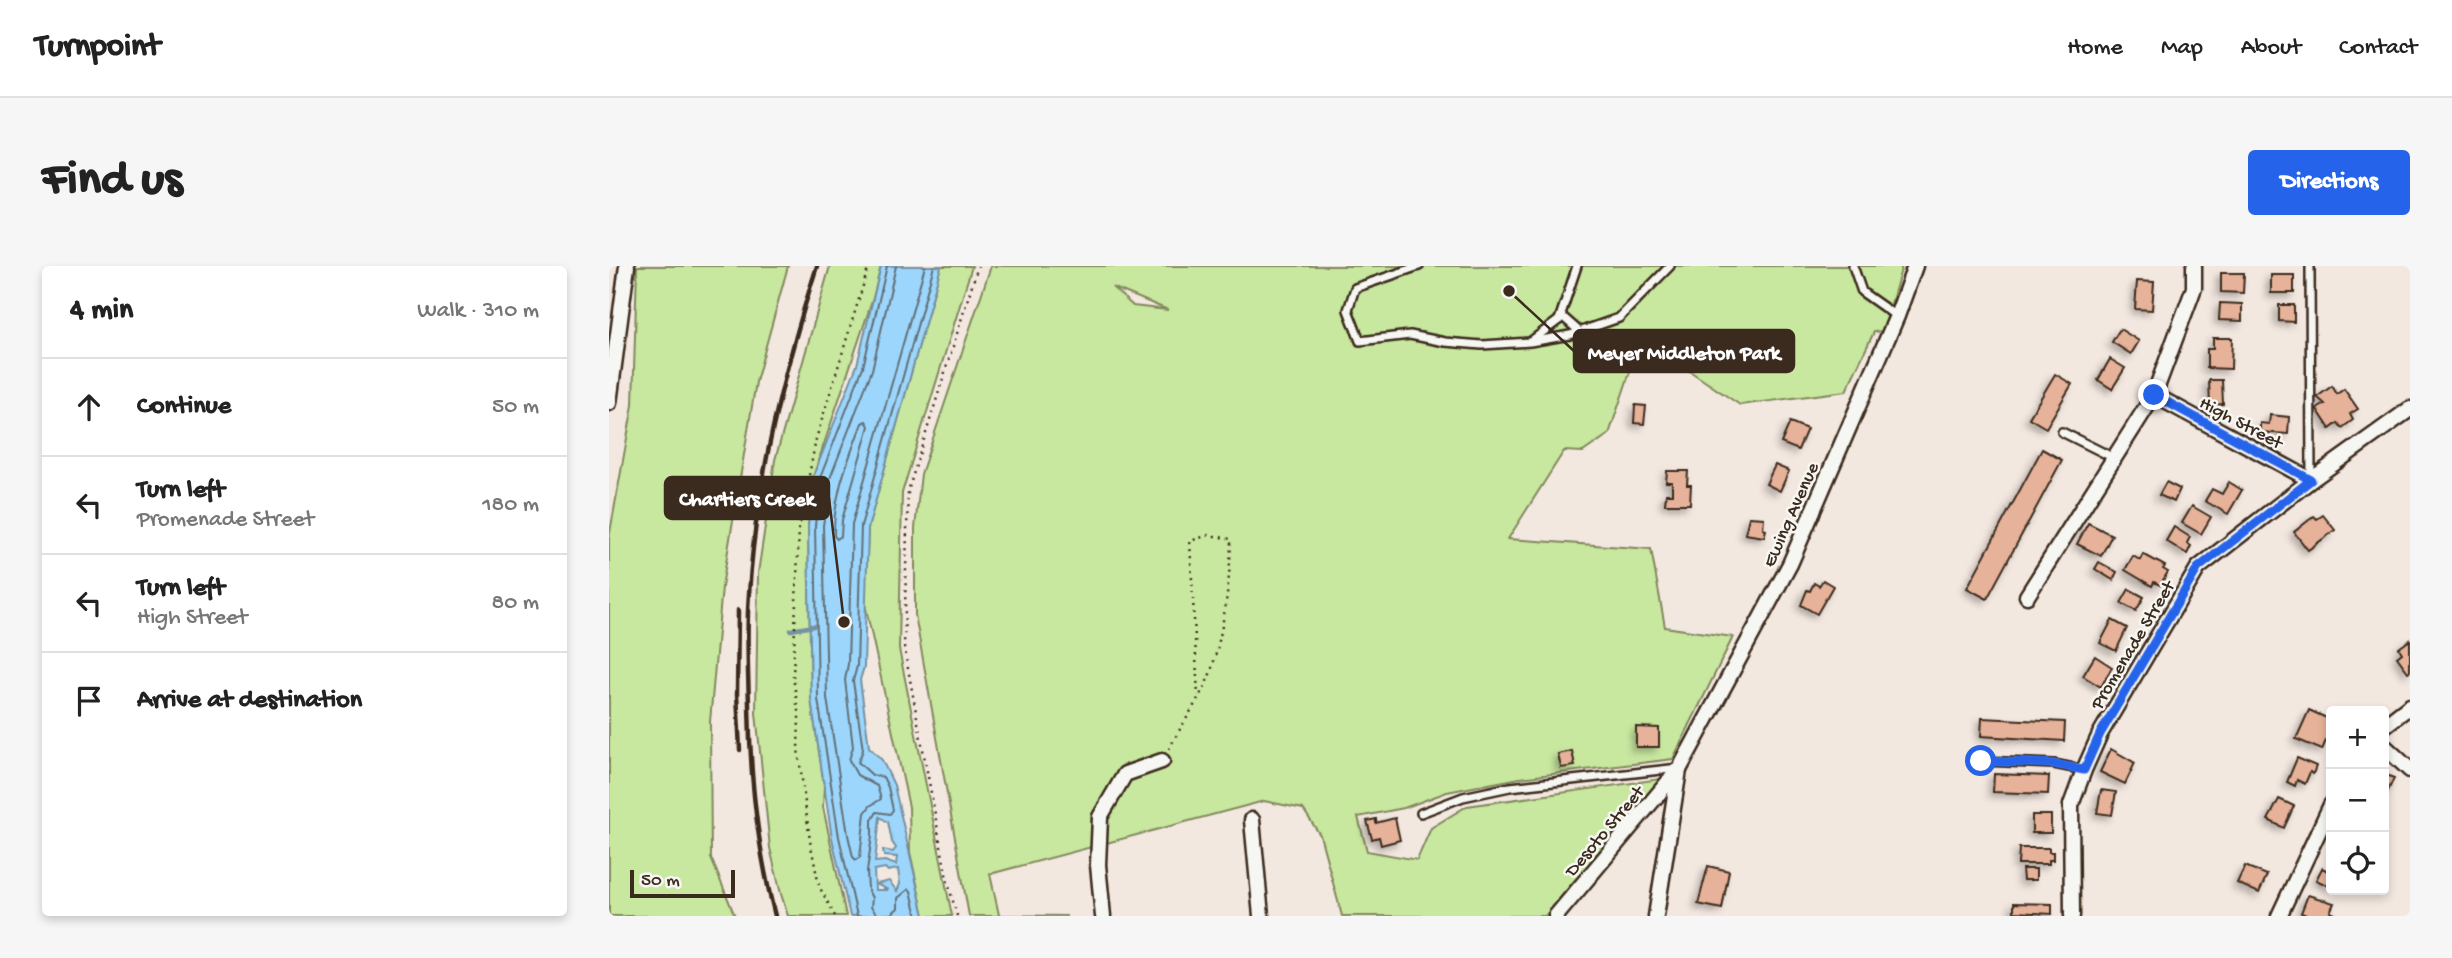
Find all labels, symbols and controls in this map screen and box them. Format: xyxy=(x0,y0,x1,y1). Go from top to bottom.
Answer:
text: Turnpoint xyxy=(35,29,160,67)
text: Home xyxy=(2067,34,2123,63)
text: Map xyxy=(2161,34,2203,63)
text: About xyxy=(2241,34,2301,63)
text: Contact xyxy=(2339,34,2417,63)
button: Directions xyxy=(2248,150,2410,215)
text: Find us xyxy=(42,153,182,211)
text: 4 min xyxy=(70,294,133,329)
text: Walk · 310 m xyxy=(417,298,539,325)
callout: Meyer Middleton Park xyxy=(1574,330,1794,372)
text: Meyer Middleton Park xyxy=(1588,343,1783,368)
route end xyxy=(2138,379,2169,410)
icon: ahead xyxy=(70,388,108,426)
text: Continue xyxy=(137,392,231,423)
street label: High Street xyxy=(2195,393,2288,457)
text: 50 m xyxy=(492,394,539,421)
street label: Ewing Avenue xyxy=(1759,459,1826,571)
text: Turn left xyxy=(137,476,225,507)
callout: Chartiers Creek xyxy=(665,477,829,519)
icon: left xyxy=(70,486,108,524)
text: Chartiers Creek xyxy=(678,489,817,514)
text: 180 m xyxy=(482,492,539,519)
text: Promenade Street xyxy=(137,507,314,534)
text: Turn left xyxy=(137,574,225,605)
street label: Promenade Street xyxy=(2086,575,2183,715)
icon: left xyxy=(70,584,108,622)
text: 80 m xyxy=(492,590,539,617)
text: High Street xyxy=(137,605,247,632)
icon: arrive xyxy=(70,682,108,720)
text: Arrive at destination xyxy=(137,686,362,717)
map controls xyxy=(2326,706,2389,895)
button: + xyxy=(2326,706,2389,769)
route start xyxy=(1965,745,1996,776)
button: − xyxy=(2326,769,2389,832)
street label: Desoto Street xyxy=(1560,780,1652,884)
button: locate xyxy=(2326,832,2389,895)
scale bar xyxy=(630,867,735,899)
text: 50 m xyxy=(641,870,680,893)

